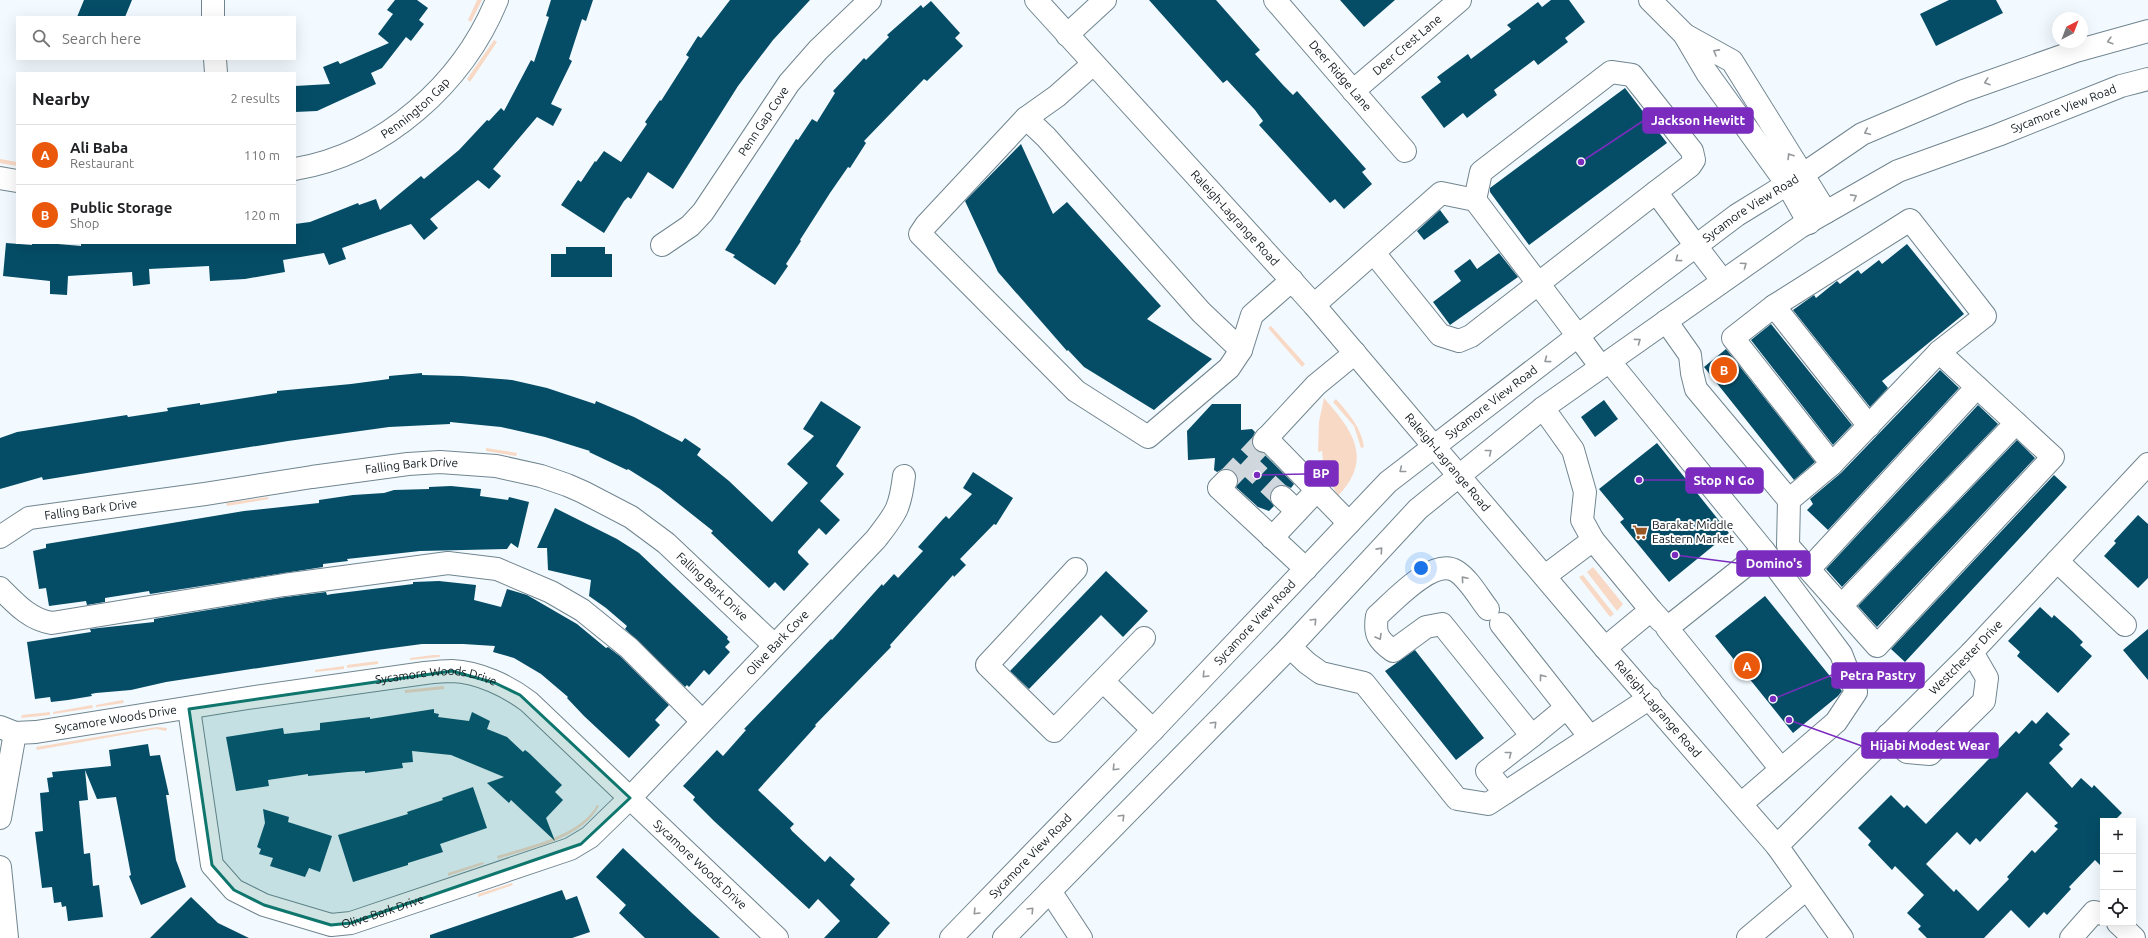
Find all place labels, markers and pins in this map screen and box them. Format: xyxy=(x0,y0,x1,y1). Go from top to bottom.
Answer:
callout: Jackson Hewitt xyxy=(1643,108,1753,133)
pin: B xyxy=(1711,355,1737,385)
callout: BP xyxy=(1305,461,1338,486)
callout: Stop N Go xyxy=(1686,468,1763,493)
place label: Barakat Middle Eastern Market xyxy=(1652,518,1734,545)
supermarket icon: Barakat Middle Eastern Market xyxy=(1631,523,1649,541)
callout: Domino's xyxy=(1737,551,1810,576)
pin: A xyxy=(1734,651,1760,681)
callout: Petra Pastry xyxy=(1832,663,1924,688)
callout: Hijabi Modest Wear xyxy=(1862,733,1998,758)

